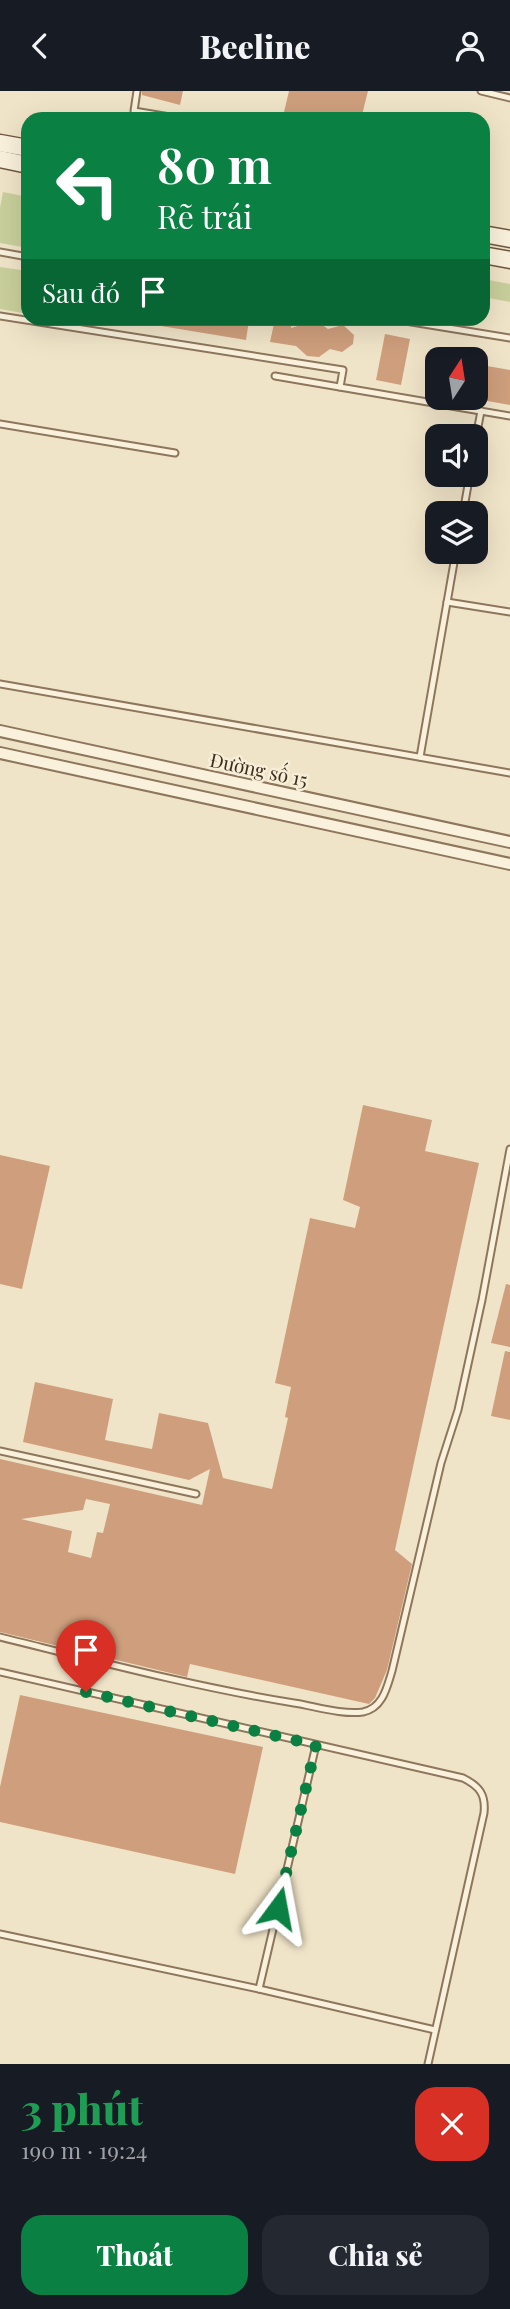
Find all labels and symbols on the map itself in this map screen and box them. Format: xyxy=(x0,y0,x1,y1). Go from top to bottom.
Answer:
north arrow xyxy=(425,347,488,409)
street label: Đường số 15 xyxy=(208,746,310,792)
pin xyxy=(56,1620,116,1692)
position arrow xyxy=(241,1871,315,1945)

